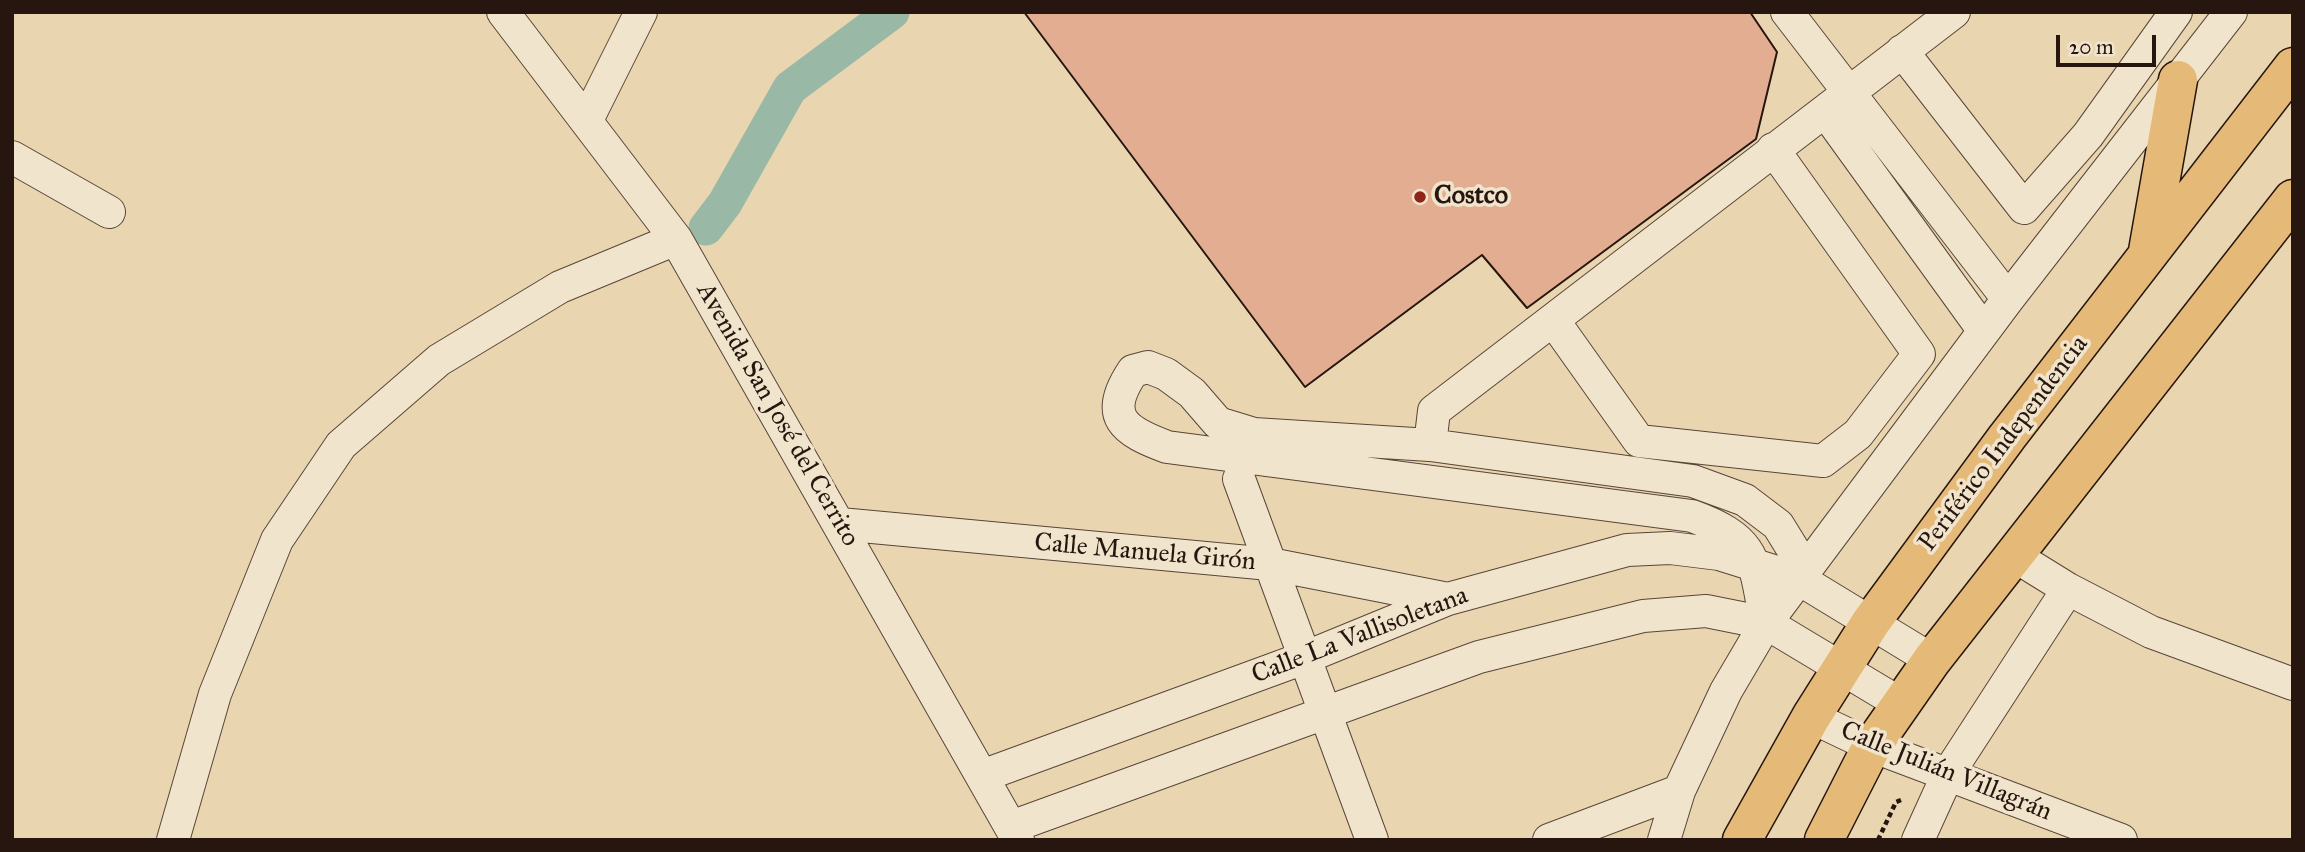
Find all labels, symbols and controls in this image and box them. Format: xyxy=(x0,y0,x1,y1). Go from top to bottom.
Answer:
scale bar xyxy=(2060,21,2160,65)
text: 20 m xyxy=(2069,34,2114,60)
place label: Costco xyxy=(1434,181,1508,213)
marker: Costco xyxy=(1412,189,1428,205)
street label: Avenida San José del Cerrito xyxy=(689,278,865,552)
street label: Periférico Independencia xyxy=(1913,330,2095,558)
street label: Calle Manuela Girón xyxy=(1033,528,1257,578)
street label: Calle La Vallisoletana xyxy=(1248,580,1472,692)
street label: Calle Julián Villagrán xyxy=(1836,715,2056,829)

